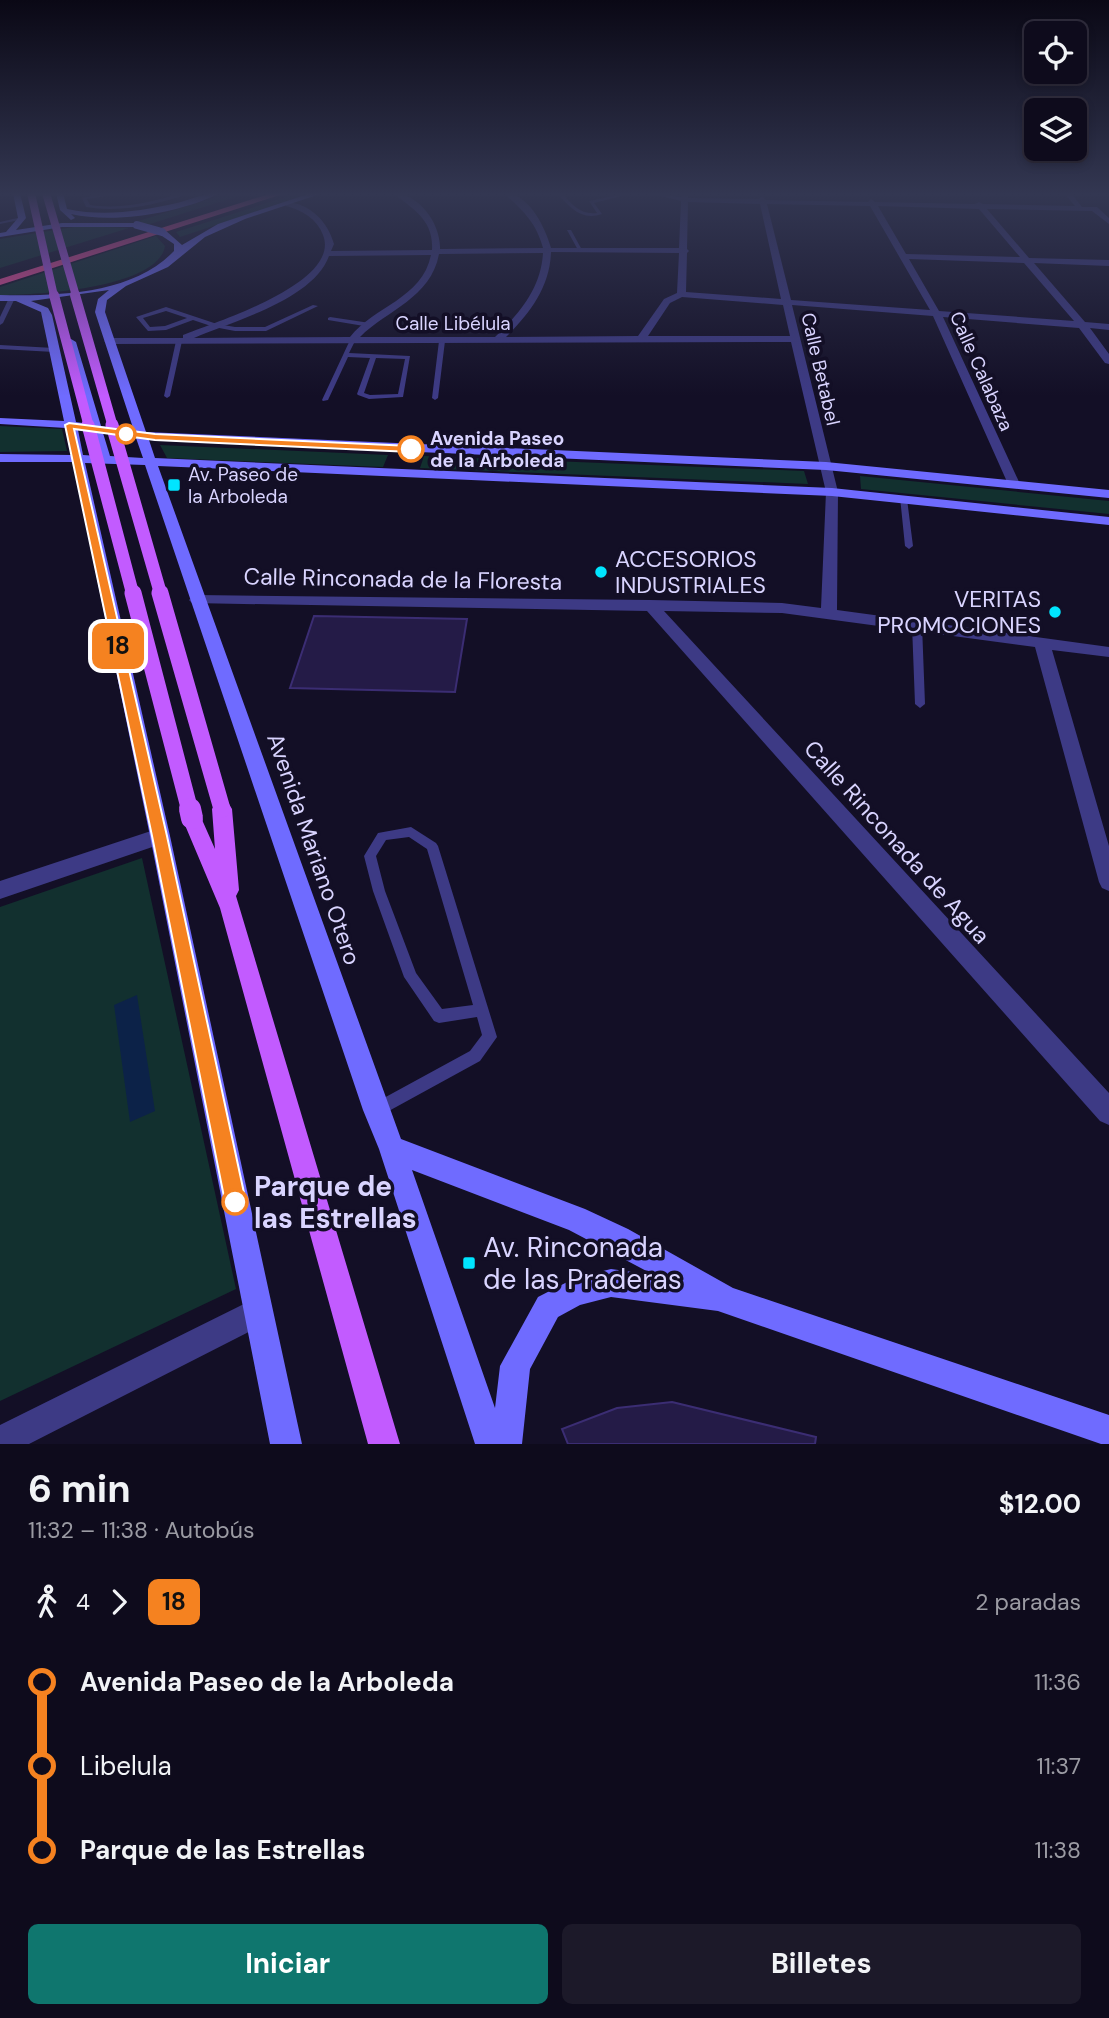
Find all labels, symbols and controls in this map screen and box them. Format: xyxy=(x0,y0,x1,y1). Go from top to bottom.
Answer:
map controls xyxy=(1024,21,1087,161)
button: locate xyxy=(1024,21,1087,84)
button: layers xyxy=(1024,98,1087,161)
street label: Calle Calabaza xyxy=(944,308,1019,435)
street label: Calle Betabel xyxy=(795,310,846,428)
street label: Calle Libélula xyxy=(395,311,511,336)
unlabelled marker xyxy=(116,424,136,444)
place label: Avenida Paseo de la Arboleda xyxy=(430,426,564,473)
marker: Avenida Paseo de la Arboleda xyxy=(398,436,424,462)
place label: Av. Paseo de la Arboleda xyxy=(188,462,298,509)
marker: Av. Paseo de la Arboleda xyxy=(166,477,182,493)
place label: ACCESORIOS INDUSTRIALES xyxy=(615,544,766,600)
street label: Calle Rinconada de la Floresta xyxy=(243,561,563,597)
marker: ACCESORIOS INDUSTRIALES xyxy=(593,564,609,580)
place label: VERITAS PROMOCIONES xyxy=(877,584,1041,640)
marker: VERITAS PROMOCIONES xyxy=(1047,604,1063,620)
line badge: 18 xyxy=(86,623,150,669)
text: 18 xyxy=(106,630,130,661)
street label: Avenida Mariano Otero xyxy=(260,729,368,969)
street label: Calle Rinconada de Agua xyxy=(798,734,996,950)
place label: Parque de las Estrellas xyxy=(254,1168,417,1237)
marker: Parque de las Estrellas xyxy=(222,1189,248,1215)
place label: Av. Rinconada de las Praderas xyxy=(483,1229,682,1298)
marker: Av. Rinconada de las Praderas xyxy=(461,1255,477,1271)
text: 6 min xyxy=(28,1464,131,1514)
text: $12.00 xyxy=(999,1487,1081,1521)
text: 11:32 – 11:38 · Autobús xyxy=(28,1515,254,1545)
icon: walk xyxy=(28,1583,66,1621)
icon: forward xyxy=(100,1583,138,1621)
text: 18 xyxy=(162,1586,186,1617)
text: 4 xyxy=(76,1587,90,1617)
text: 2 paradas xyxy=(975,1587,1081,1617)
text: Avenida Paseo de la Arboleda xyxy=(80,1665,454,1699)
text: 11:36 xyxy=(1034,1667,1081,1697)
text: Libelula xyxy=(80,1749,172,1783)
text: 11:37 xyxy=(1037,1751,1081,1781)
text: Parque de las Estrellas xyxy=(80,1833,365,1867)
text: 11:38 xyxy=(1034,1835,1081,1865)
button: Iniciar xyxy=(28,1924,548,2004)
button: Billetes xyxy=(562,1924,1081,2004)

